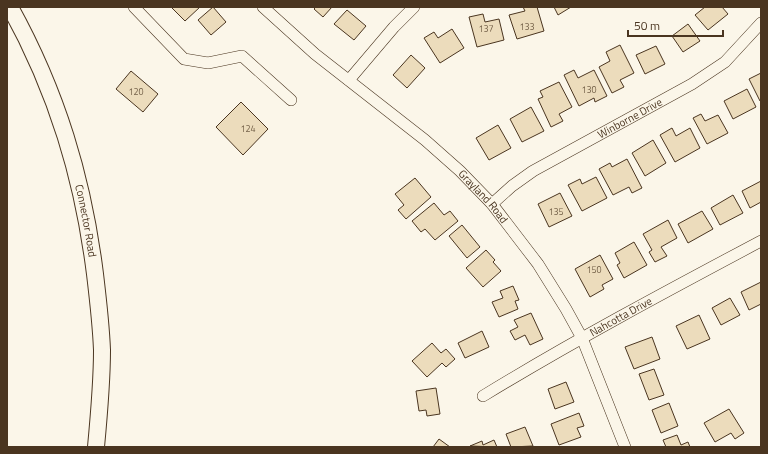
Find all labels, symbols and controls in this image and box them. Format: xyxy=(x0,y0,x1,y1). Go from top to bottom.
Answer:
scale bar xyxy=(628,12,723,38)
text: 50 m xyxy=(634,16,660,35)
house number: 133 xyxy=(519,20,535,33)
house number: 137 xyxy=(478,22,494,35)
house number: 130 xyxy=(581,83,597,96)
house number: 120 xyxy=(128,85,144,98)
street label: Winborne Drive xyxy=(595,94,665,142)
house number: 124 xyxy=(240,122,256,135)
street label: Grayland Road xyxy=(455,166,512,227)
street label: Connector Road xyxy=(71,183,101,258)
house number: 135 xyxy=(548,205,564,218)
house number: 150 xyxy=(586,263,602,276)
street label: Nahcotta Drive xyxy=(587,293,655,340)

